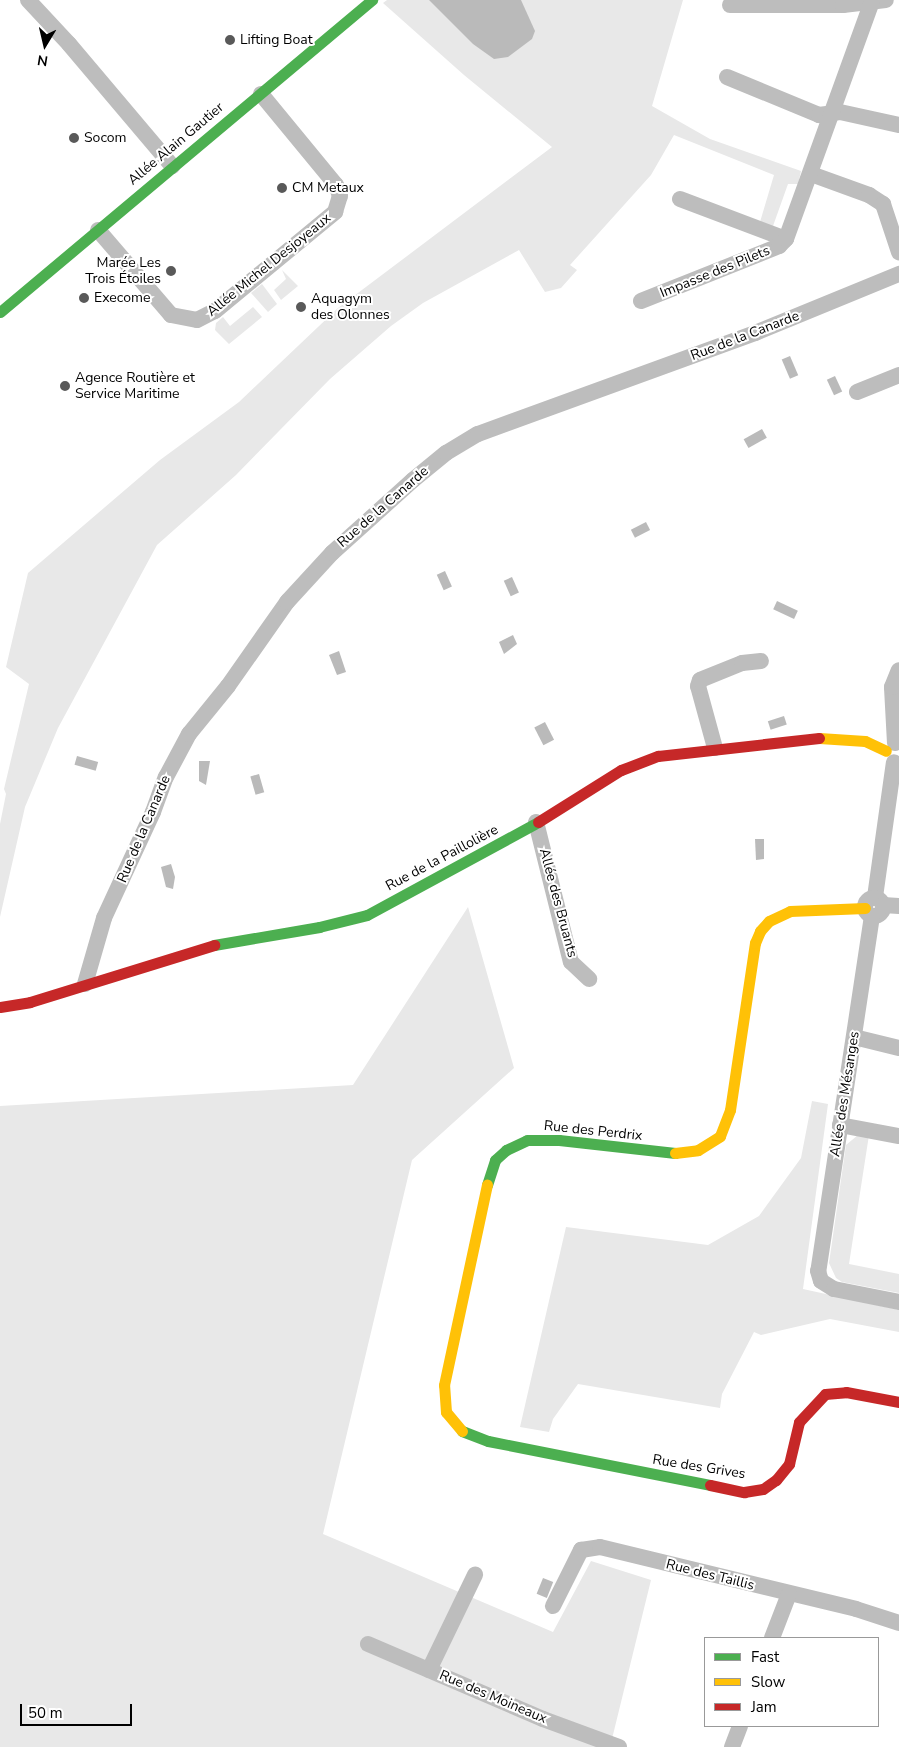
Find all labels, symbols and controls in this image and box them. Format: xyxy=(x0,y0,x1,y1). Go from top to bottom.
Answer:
north arrow xyxy=(20,20,70,70)
place label: Lifting Boat xyxy=(240,32,313,48)
marker: Lifting Boat xyxy=(224,34,236,46)
text: N xyxy=(36,50,49,71)
street label: Allée Alain Gautier xyxy=(125,99,227,189)
place label: Socom xyxy=(84,130,127,146)
marker: Socom xyxy=(68,132,80,144)
place label: CM Metaux xyxy=(292,180,364,196)
marker: CM Metaux xyxy=(276,182,288,194)
street label: Allée Michel Desjoyeaux xyxy=(204,210,334,320)
street label: Impasse des Pilets xyxy=(658,242,772,302)
place label: Marée Les Trois Étoiles xyxy=(85,255,161,288)
marker: Marée Les Trois Étoiles xyxy=(165,265,177,277)
place label: Execome xyxy=(94,290,150,306)
place label: Aquagym des Olonnes xyxy=(311,291,390,324)
marker: Execome xyxy=(78,292,90,304)
marker: Aquagym des Olonnes xyxy=(295,301,307,313)
street label: Rue de la Canarde xyxy=(688,308,802,364)
place label: Agence Routière et Service Maritime xyxy=(75,370,195,402)
marker: Agence Routière et Service Maritime xyxy=(59,380,71,392)
street label: Rue de la Canarde xyxy=(334,463,432,551)
street label: Rue de la Canarde xyxy=(114,773,174,885)
street label: Rue de la Paillolière xyxy=(383,821,501,895)
street label: Allée des Bruants xyxy=(535,847,581,959)
street label: Allée des Mésanges xyxy=(827,1030,863,1158)
street label: Rue des Perdrix xyxy=(543,1117,643,1145)
street label: Rue des Grives xyxy=(651,1451,747,1483)
street label: Rue des Taillis xyxy=(664,1556,756,1594)
legend xyxy=(704,1637,879,1727)
text: Fast xyxy=(751,1647,779,1667)
street label: Rue des Moineaux xyxy=(437,1667,549,1727)
text: Slow xyxy=(751,1672,785,1692)
scale bar xyxy=(22,1694,135,1726)
text: Jam xyxy=(751,1697,777,1717)
text: 50 m xyxy=(28,1703,63,1723)

